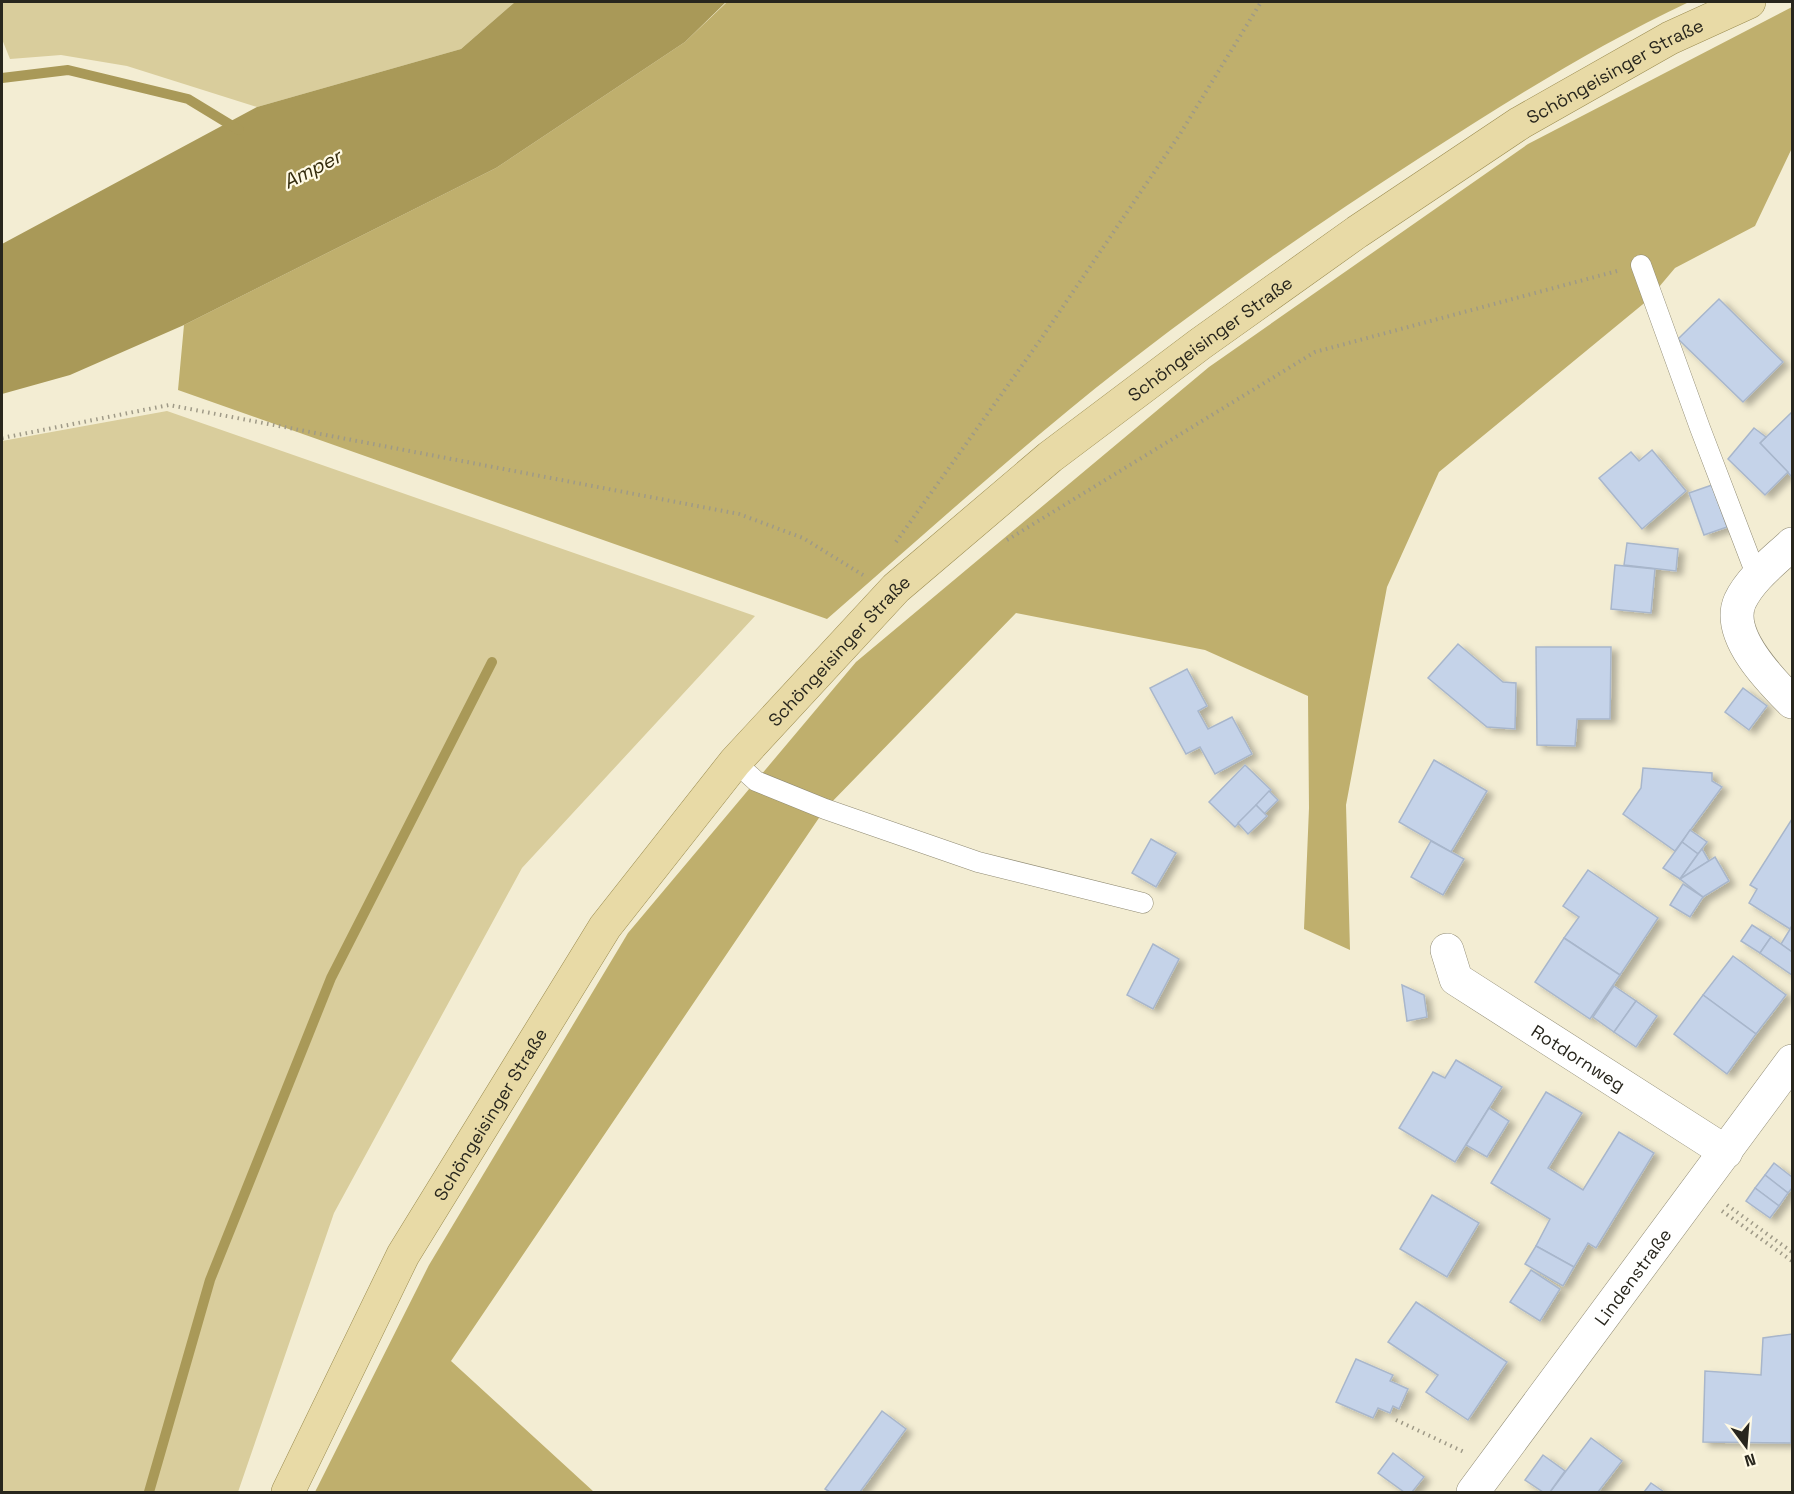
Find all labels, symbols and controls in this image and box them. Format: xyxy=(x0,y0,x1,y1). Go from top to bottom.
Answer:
street label: Schöngeisinger Straße xyxy=(1522,13,1707,129)
water label: Amper xyxy=(278,142,348,195)
street label: Schöngeisinger Straße xyxy=(1123,270,1297,406)
street label: Schöngeisinger Straße xyxy=(763,570,914,731)
street label: Rotdornweg xyxy=(1527,1019,1630,1096)
street label: Schöngeisinger Straße xyxy=(428,1024,552,1205)
street label: Lindenstraße xyxy=(1589,1224,1676,1330)
north arrow xyxy=(1716,1416,1776,1476)
text: N xyxy=(1742,1448,1758,1472)

